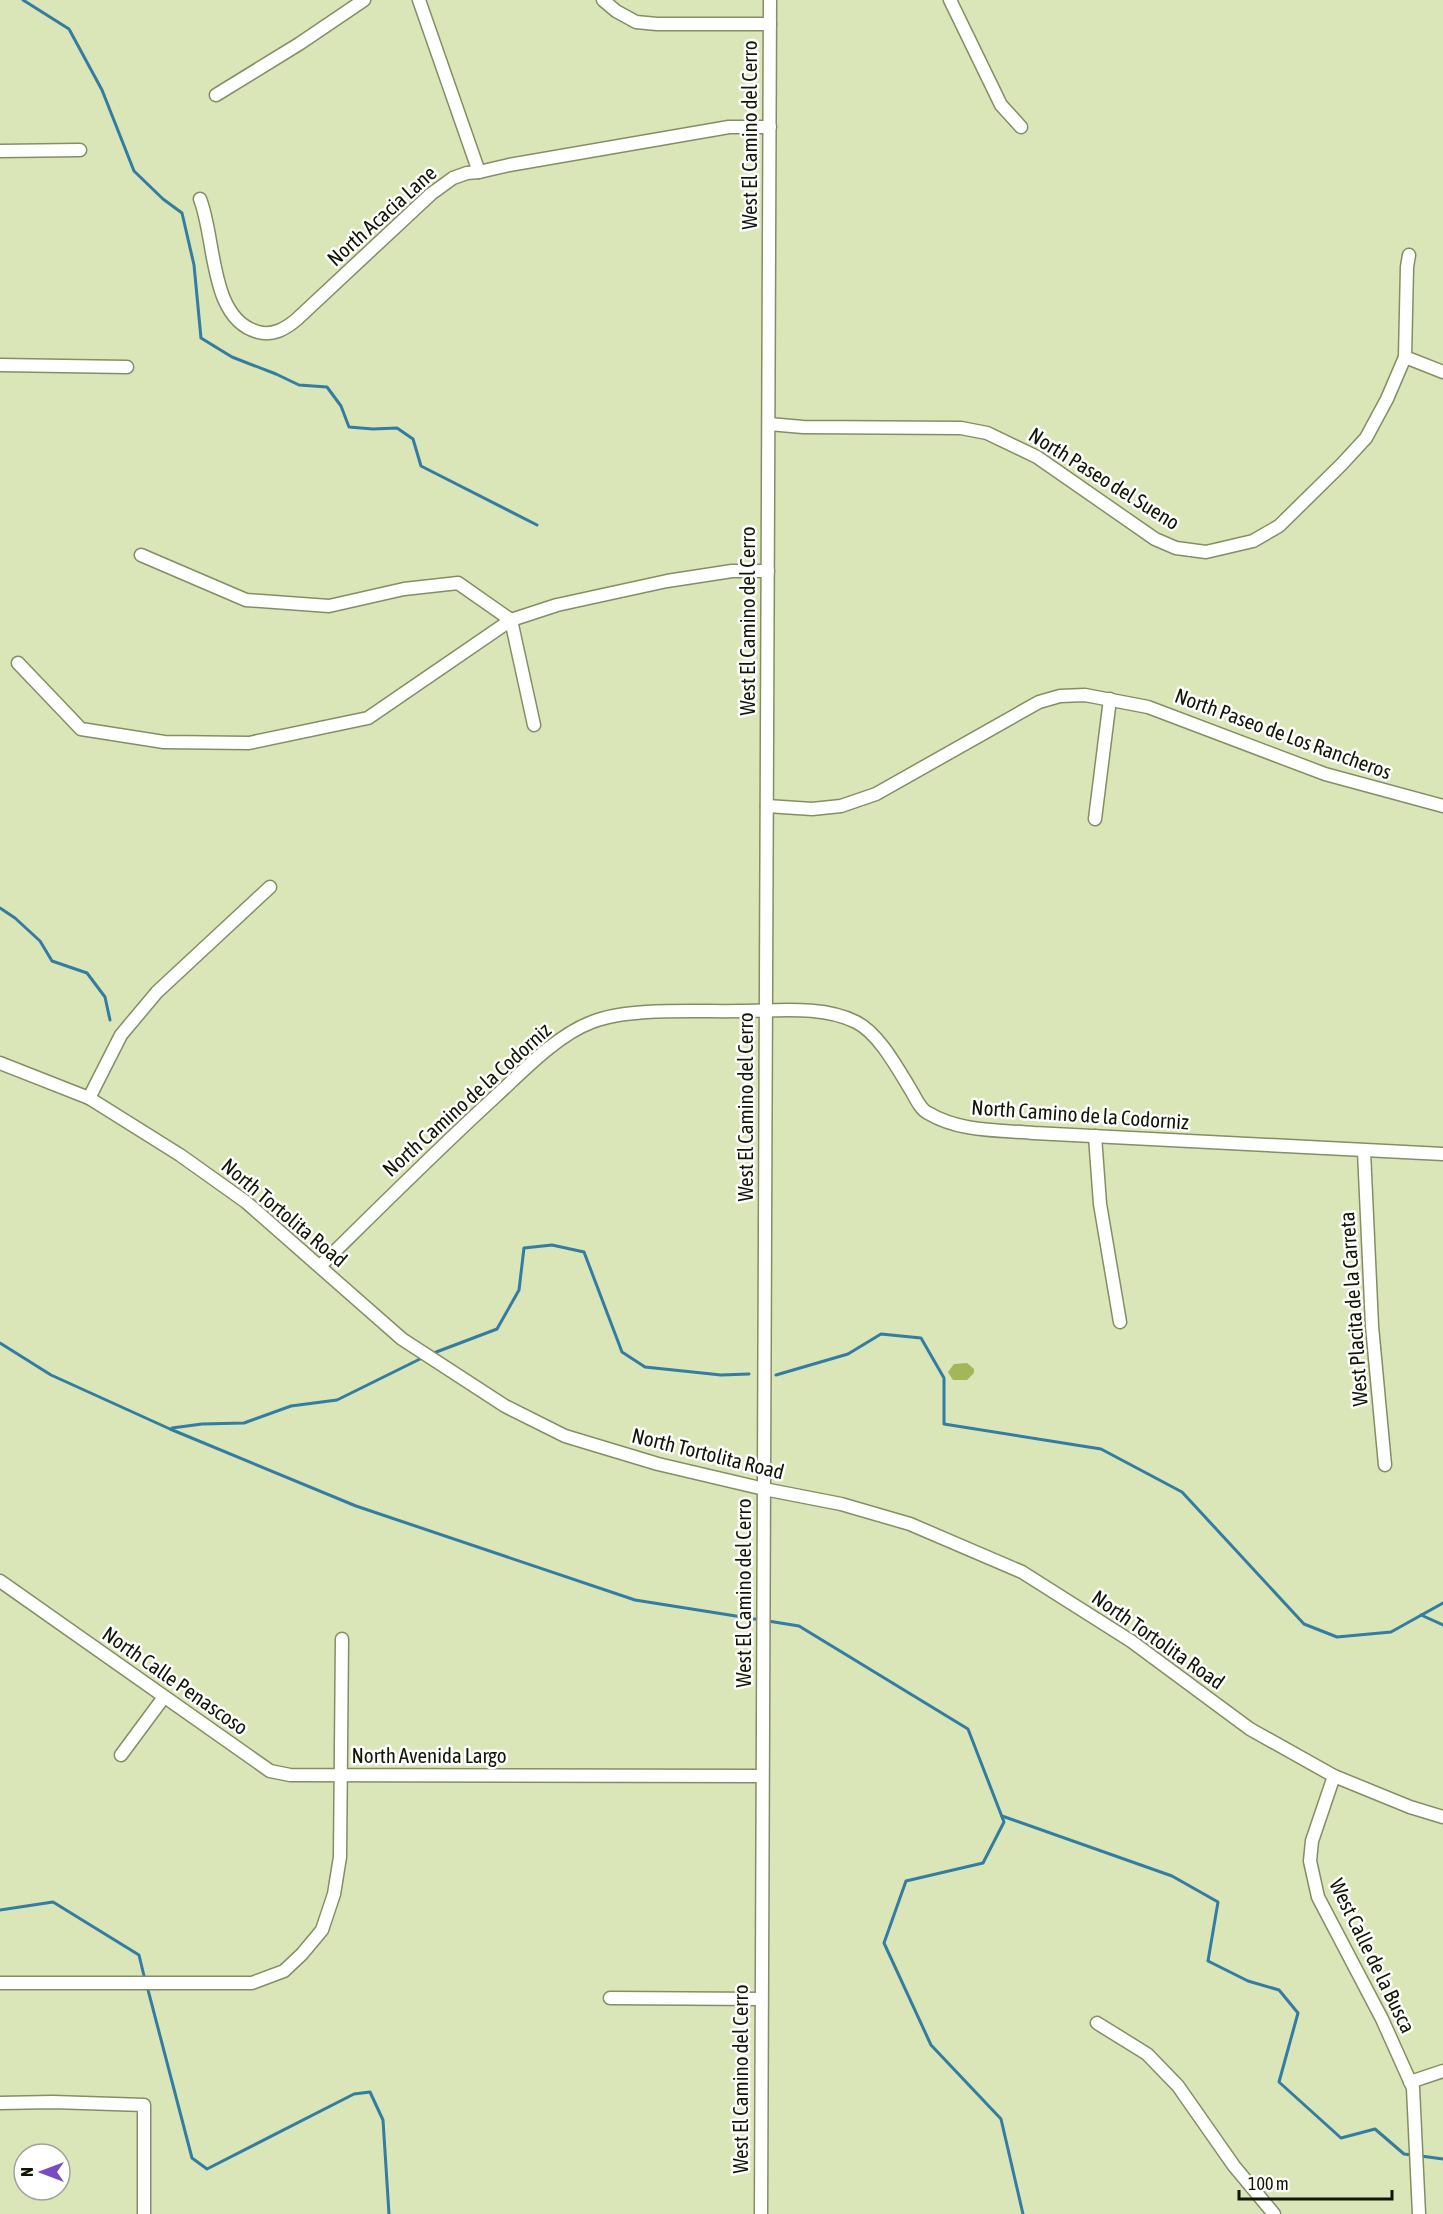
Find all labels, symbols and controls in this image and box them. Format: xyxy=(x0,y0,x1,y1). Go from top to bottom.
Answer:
street label: West El Camino del Cerro xyxy=(737,40,761,230)
street label: North Acacia Lane xyxy=(322,160,441,270)
street label: North Paseo del Sueno xyxy=(1025,422,1184,534)
street label: West El Camino del Cerro xyxy=(735,526,759,716)
street label: North Paseo de Los Rancheros xyxy=(1172,683,1395,783)
street label: West El Camino del Cerro xyxy=(733,1012,757,1202)
street label: North Camino de la Codorniz xyxy=(377,1017,556,1181)
street label: North Camino de la Codorniz xyxy=(971,1094,1190,1134)
street label: North Tortolita Road xyxy=(217,1153,352,1272)
street label: West Placita de la Carreta xyxy=(1334,1211,1372,1407)
street label: North Tortolita Road xyxy=(630,1423,787,1484)
street label: West El Camino del Cerro xyxy=(731,1498,755,1688)
street label: North Tortolita Road xyxy=(1088,1585,1229,1694)
street label: North Calle Penascoso xyxy=(98,1621,253,1739)
street label: North Avenida Largo xyxy=(351,1743,507,1767)
street label: West Calle de la Busca xyxy=(1325,1875,1421,2037)
street label: West El Camino del Cerro xyxy=(728,1984,752,2174)
north arrow xyxy=(12,2142,72,2202)
scale bar xyxy=(1239,2163,1392,2201)
text: N xyxy=(18,2167,36,2177)
text: 100 m xyxy=(1248,2173,1289,2194)

